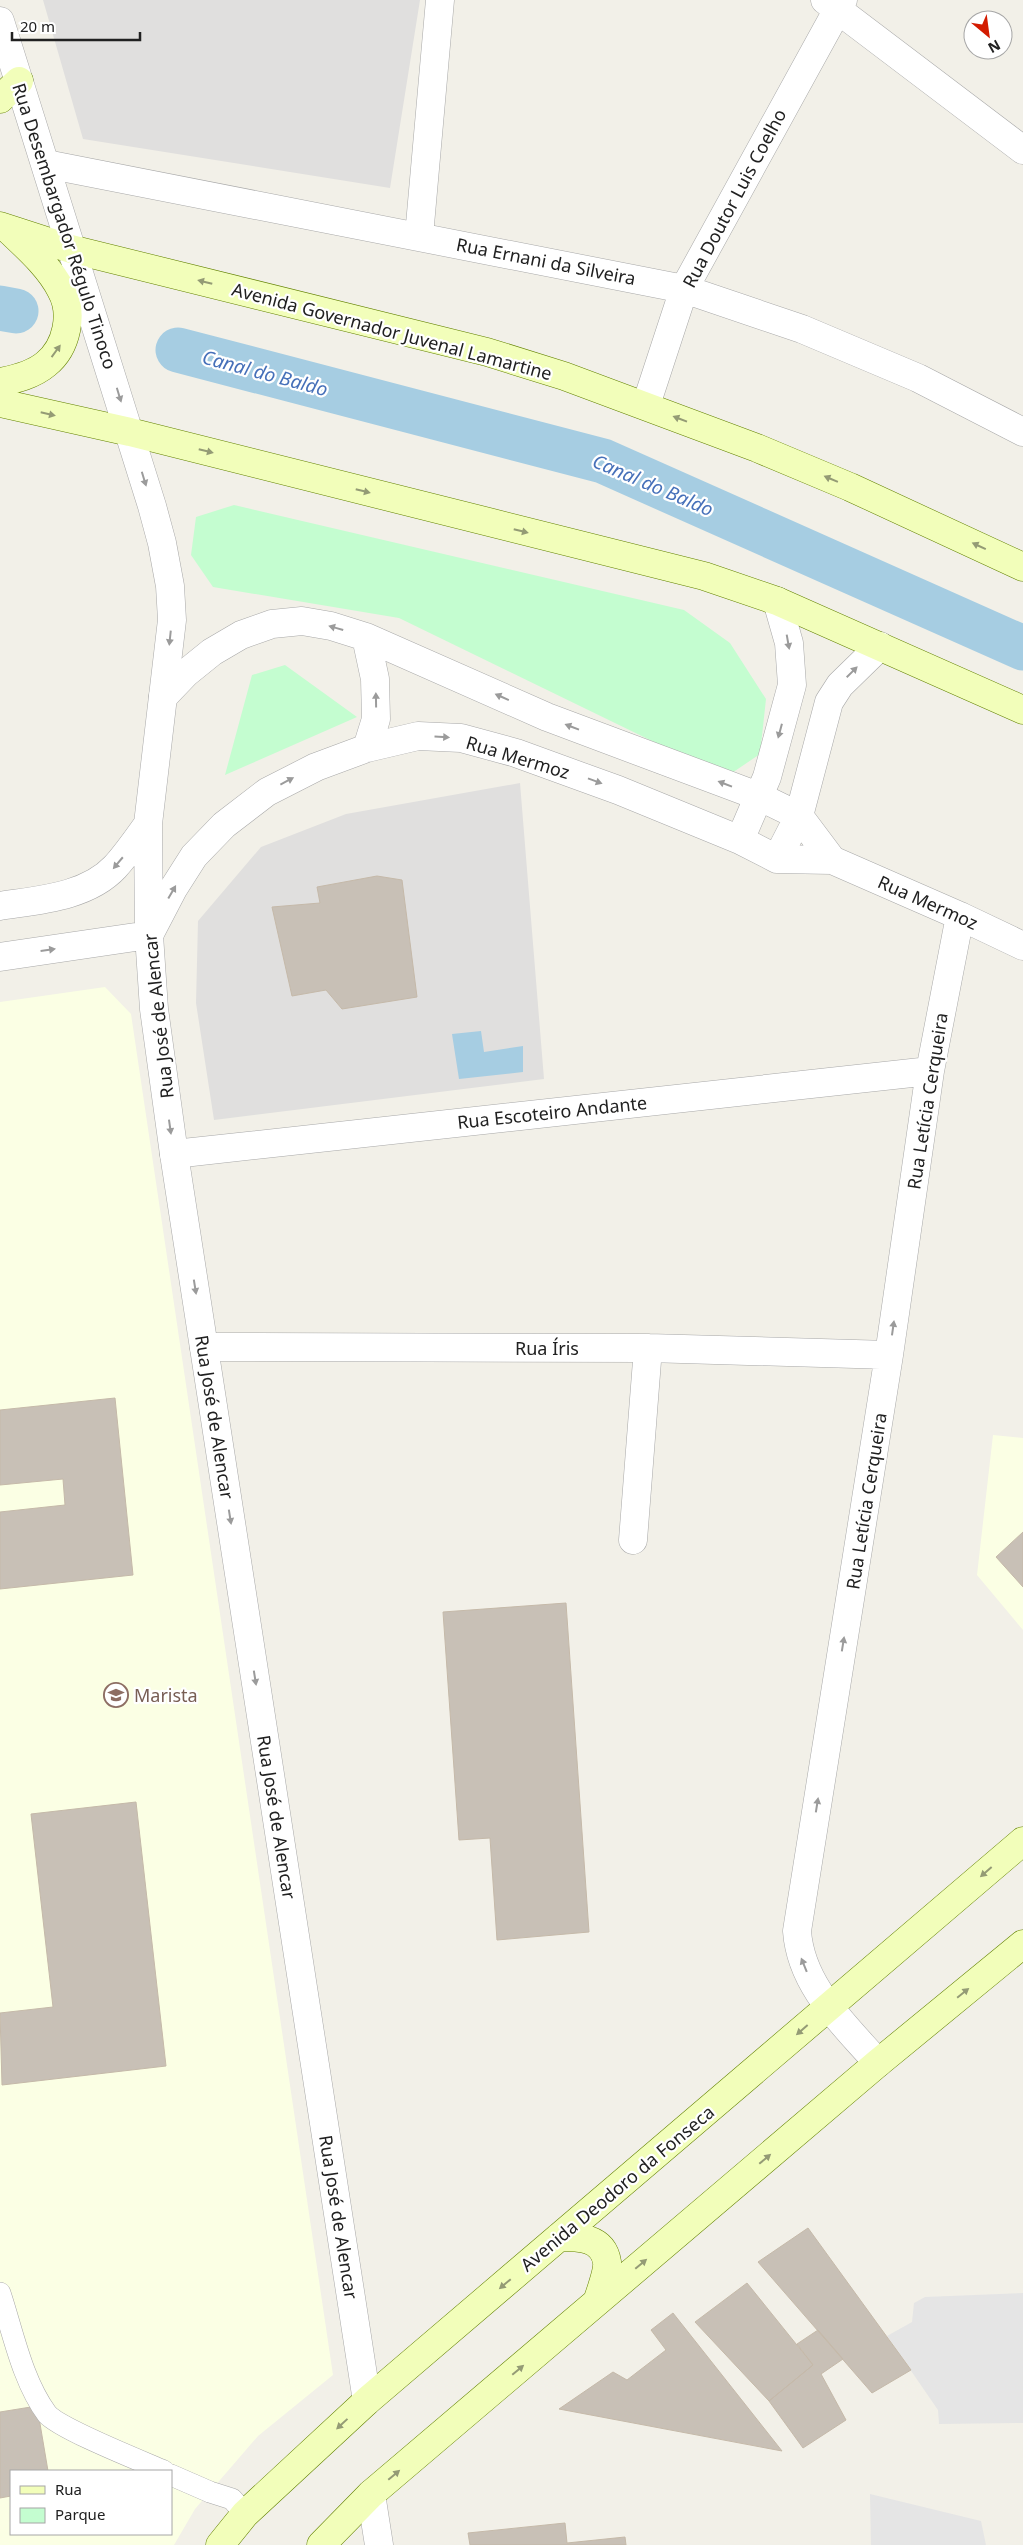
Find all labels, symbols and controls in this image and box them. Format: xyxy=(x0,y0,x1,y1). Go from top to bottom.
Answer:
scale bar xyxy=(12,10,140,42)
north arrow xyxy=(963,10,1013,60)
text: 20 m xyxy=(20,16,55,36)
text: N xyxy=(985,36,1004,58)
street label: Rua Desembargador Régulo Tinoco xyxy=(7,80,123,372)
street label: Rua Doutor Luis Coelho xyxy=(677,104,791,292)
street label: Rua Ernani da Silveira xyxy=(454,232,638,290)
street label: Avenida Governador Juvenal Lamartine xyxy=(229,277,555,385)
one-way arrow xyxy=(197,278,212,286)
one-way arrow xyxy=(51,344,61,358)
water label: Canal do Baldo xyxy=(199,344,331,402)
one-way arrow xyxy=(115,388,123,403)
one-way arrow xyxy=(40,410,55,418)
one-way arrow xyxy=(673,414,687,422)
one-way arrow xyxy=(198,447,213,455)
water label: Canal do Baldo xyxy=(589,448,717,522)
one-way arrow xyxy=(141,471,149,486)
one-way arrow xyxy=(823,475,838,483)
one-way arrow xyxy=(356,487,371,495)
one-way arrow xyxy=(513,527,528,535)
one-way arrow xyxy=(972,542,986,550)
one-way arrow xyxy=(329,624,344,632)
one-way arrow xyxy=(166,630,174,646)
one-way arrow xyxy=(785,635,793,651)
one-way arrow xyxy=(846,666,858,678)
one-way arrow xyxy=(372,692,380,708)
one-way arrow xyxy=(495,693,509,701)
one-way arrow xyxy=(565,723,580,730)
one-way arrow xyxy=(775,723,783,738)
street label: Rua Mermoz xyxy=(463,730,573,784)
one-way arrow xyxy=(434,734,450,742)
one-way arrow xyxy=(280,777,295,785)
one-way arrow xyxy=(588,777,603,785)
one-way arrow xyxy=(717,780,732,787)
one-way arrow xyxy=(112,856,123,869)
street label: Rua Mermoz xyxy=(874,869,982,935)
one-way arrow xyxy=(167,885,176,898)
street label: Rua José de Alencar xyxy=(137,932,179,1100)
one-way arrow xyxy=(41,945,57,953)
street label: Rua Letícia Cerqueira xyxy=(901,1011,953,1191)
street label: Rua Escoteiro Andante xyxy=(456,1090,648,1134)
one-way arrow xyxy=(166,1119,174,1135)
one-way arrow xyxy=(191,1280,199,1296)
one-way arrow xyxy=(889,1320,897,1336)
street label: Rua José de Alencar xyxy=(190,1333,240,1501)
street label: Rua Íris xyxy=(515,1336,579,1360)
street label: Rua Letícia Cerqueira xyxy=(840,1411,892,1591)
one-way arrow xyxy=(227,1509,235,1525)
one-way arrow xyxy=(839,1636,847,1652)
one-way arrow xyxy=(252,1670,260,1686)
school or university icon: Marista xyxy=(103,1682,129,1708)
place label: Marista xyxy=(134,1683,198,1707)
street label: Rua José de Alencar xyxy=(252,1733,302,1901)
one-way arrow xyxy=(814,1796,822,1812)
one-way arrow xyxy=(980,1867,993,1878)
one-way arrow xyxy=(799,1958,807,1972)
one-way arrow xyxy=(956,1988,969,1999)
one-way arrow xyxy=(796,2024,808,2036)
street label: Avenida Deodoro da Fonseca xyxy=(515,2100,719,2276)
street label: Rua José de Alencar xyxy=(314,2133,364,2301)
one-way arrow xyxy=(758,2153,771,2164)
one-way arrow xyxy=(635,2258,647,2270)
one-way arrow xyxy=(499,2278,512,2289)
one-way arrow xyxy=(511,2364,524,2375)
one-way arrow xyxy=(337,2418,349,2430)
legend xyxy=(10,2470,172,2535)
one-way arrow xyxy=(388,2470,400,2481)
text: Rua xyxy=(55,2479,82,2499)
text: Parque xyxy=(55,2504,105,2524)

